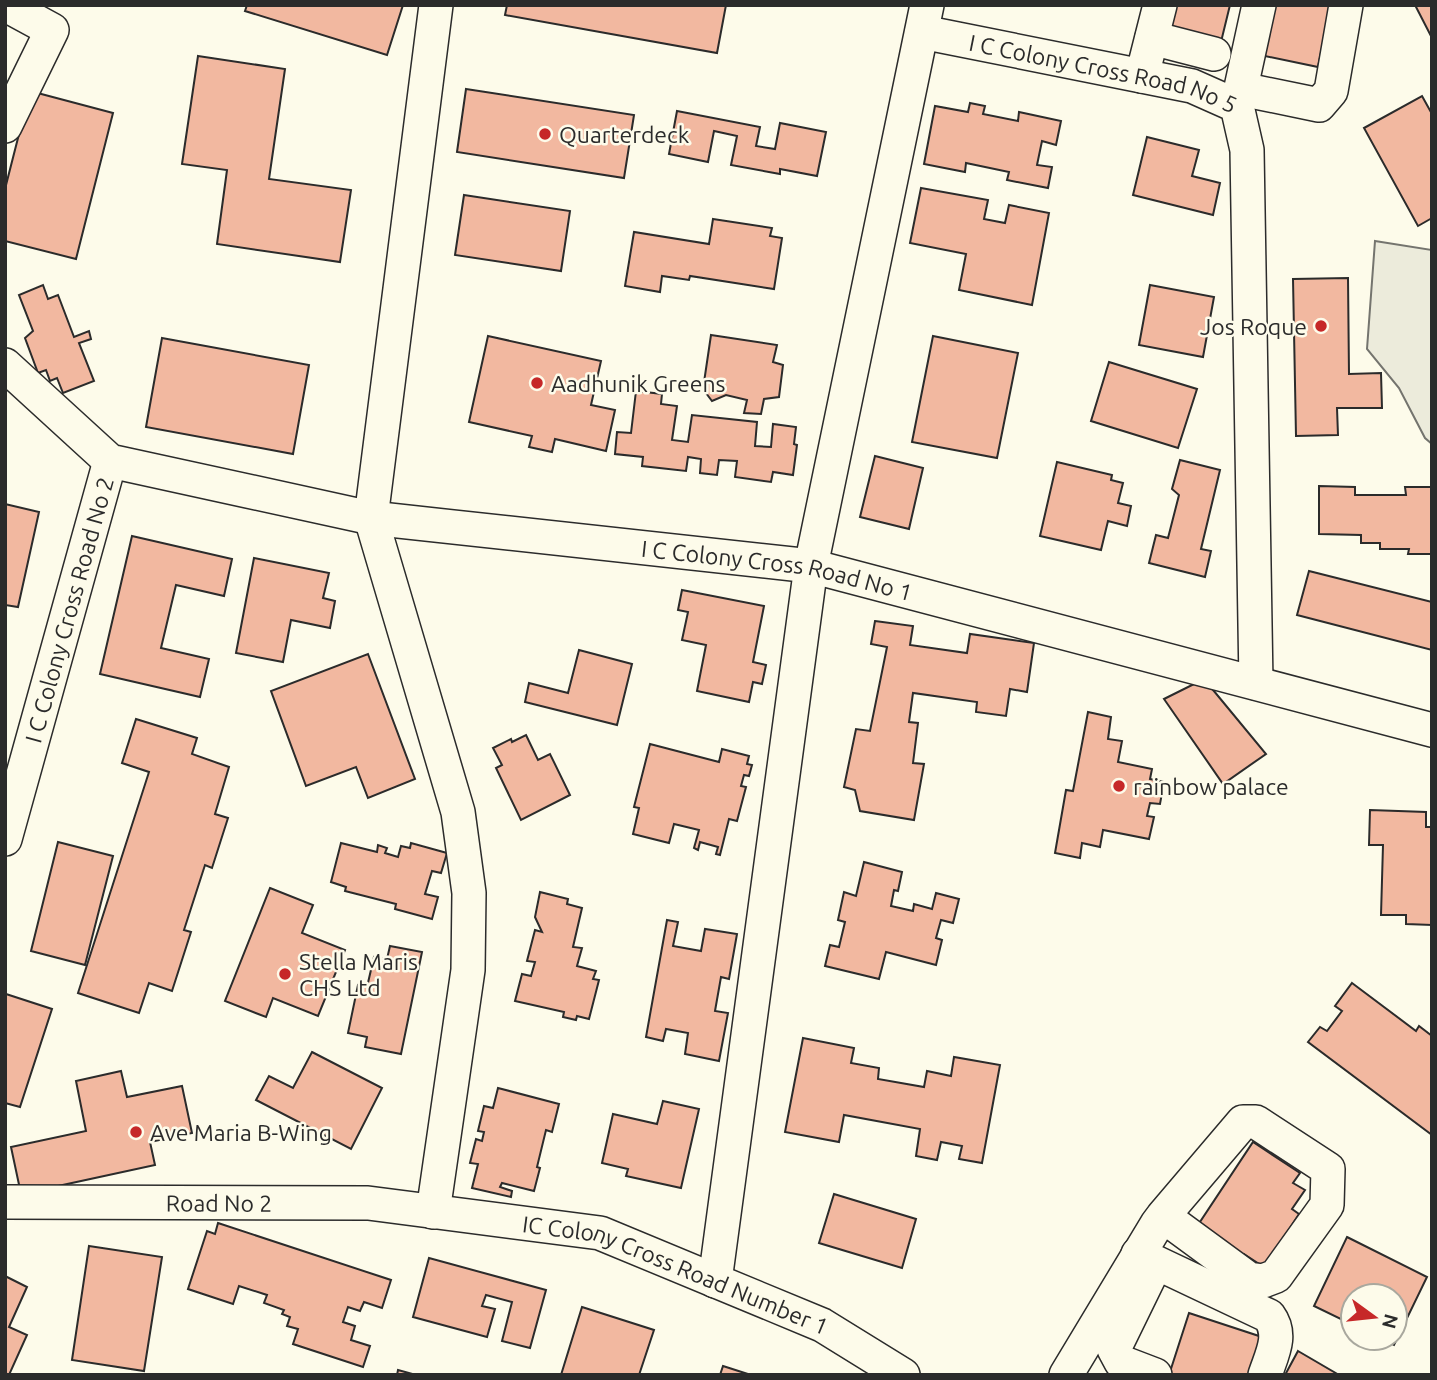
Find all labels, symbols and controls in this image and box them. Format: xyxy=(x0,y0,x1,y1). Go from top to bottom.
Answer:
street label: I C Colony Cross Road No 5 xyxy=(967,29,1241,117)
place label: Quarterdeck xyxy=(559,122,690,147)
marker: Quarterdeck xyxy=(537,126,553,142)
place label: Jos Roque xyxy=(1200,314,1307,339)
marker: Jos Roque xyxy=(1313,318,1329,334)
place label: Aadhunik Greens xyxy=(551,371,726,396)
marker: Aadhunik Greens xyxy=(529,375,545,391)
street label: I C Colony Cross Road No 2 xyxy=(20,474,118,746)
street label: I C Colony Cross Road No 1 xyxy=(640,535,915,605)
place label: rainbow palace xyxy=(1133,774,1289,799)
marker: rainbow palace xyxy=(1111,778,1127,794)
place label: Stella Maris CHS Ltd xyxy=(299,949,418,1000)
marker: Stella Maris CHS Ltd xyxy=(277,966,293,982)
place label: Ave Maria B-Wing xyxy=(150,1120,332,1145)
marker: Ave Maria B-Wing xyxy=(128,1124,144,1140)
street label: Road No 2 xyxy=(166,1190,272,1215)
street label: IC Colony Cross Road Number 1 xyxy=(521,1211,832,1339)
north arrow xyxy=(1339,1282,1409,1352)
text: N xyxy=(1378,1312,1403,1331)

